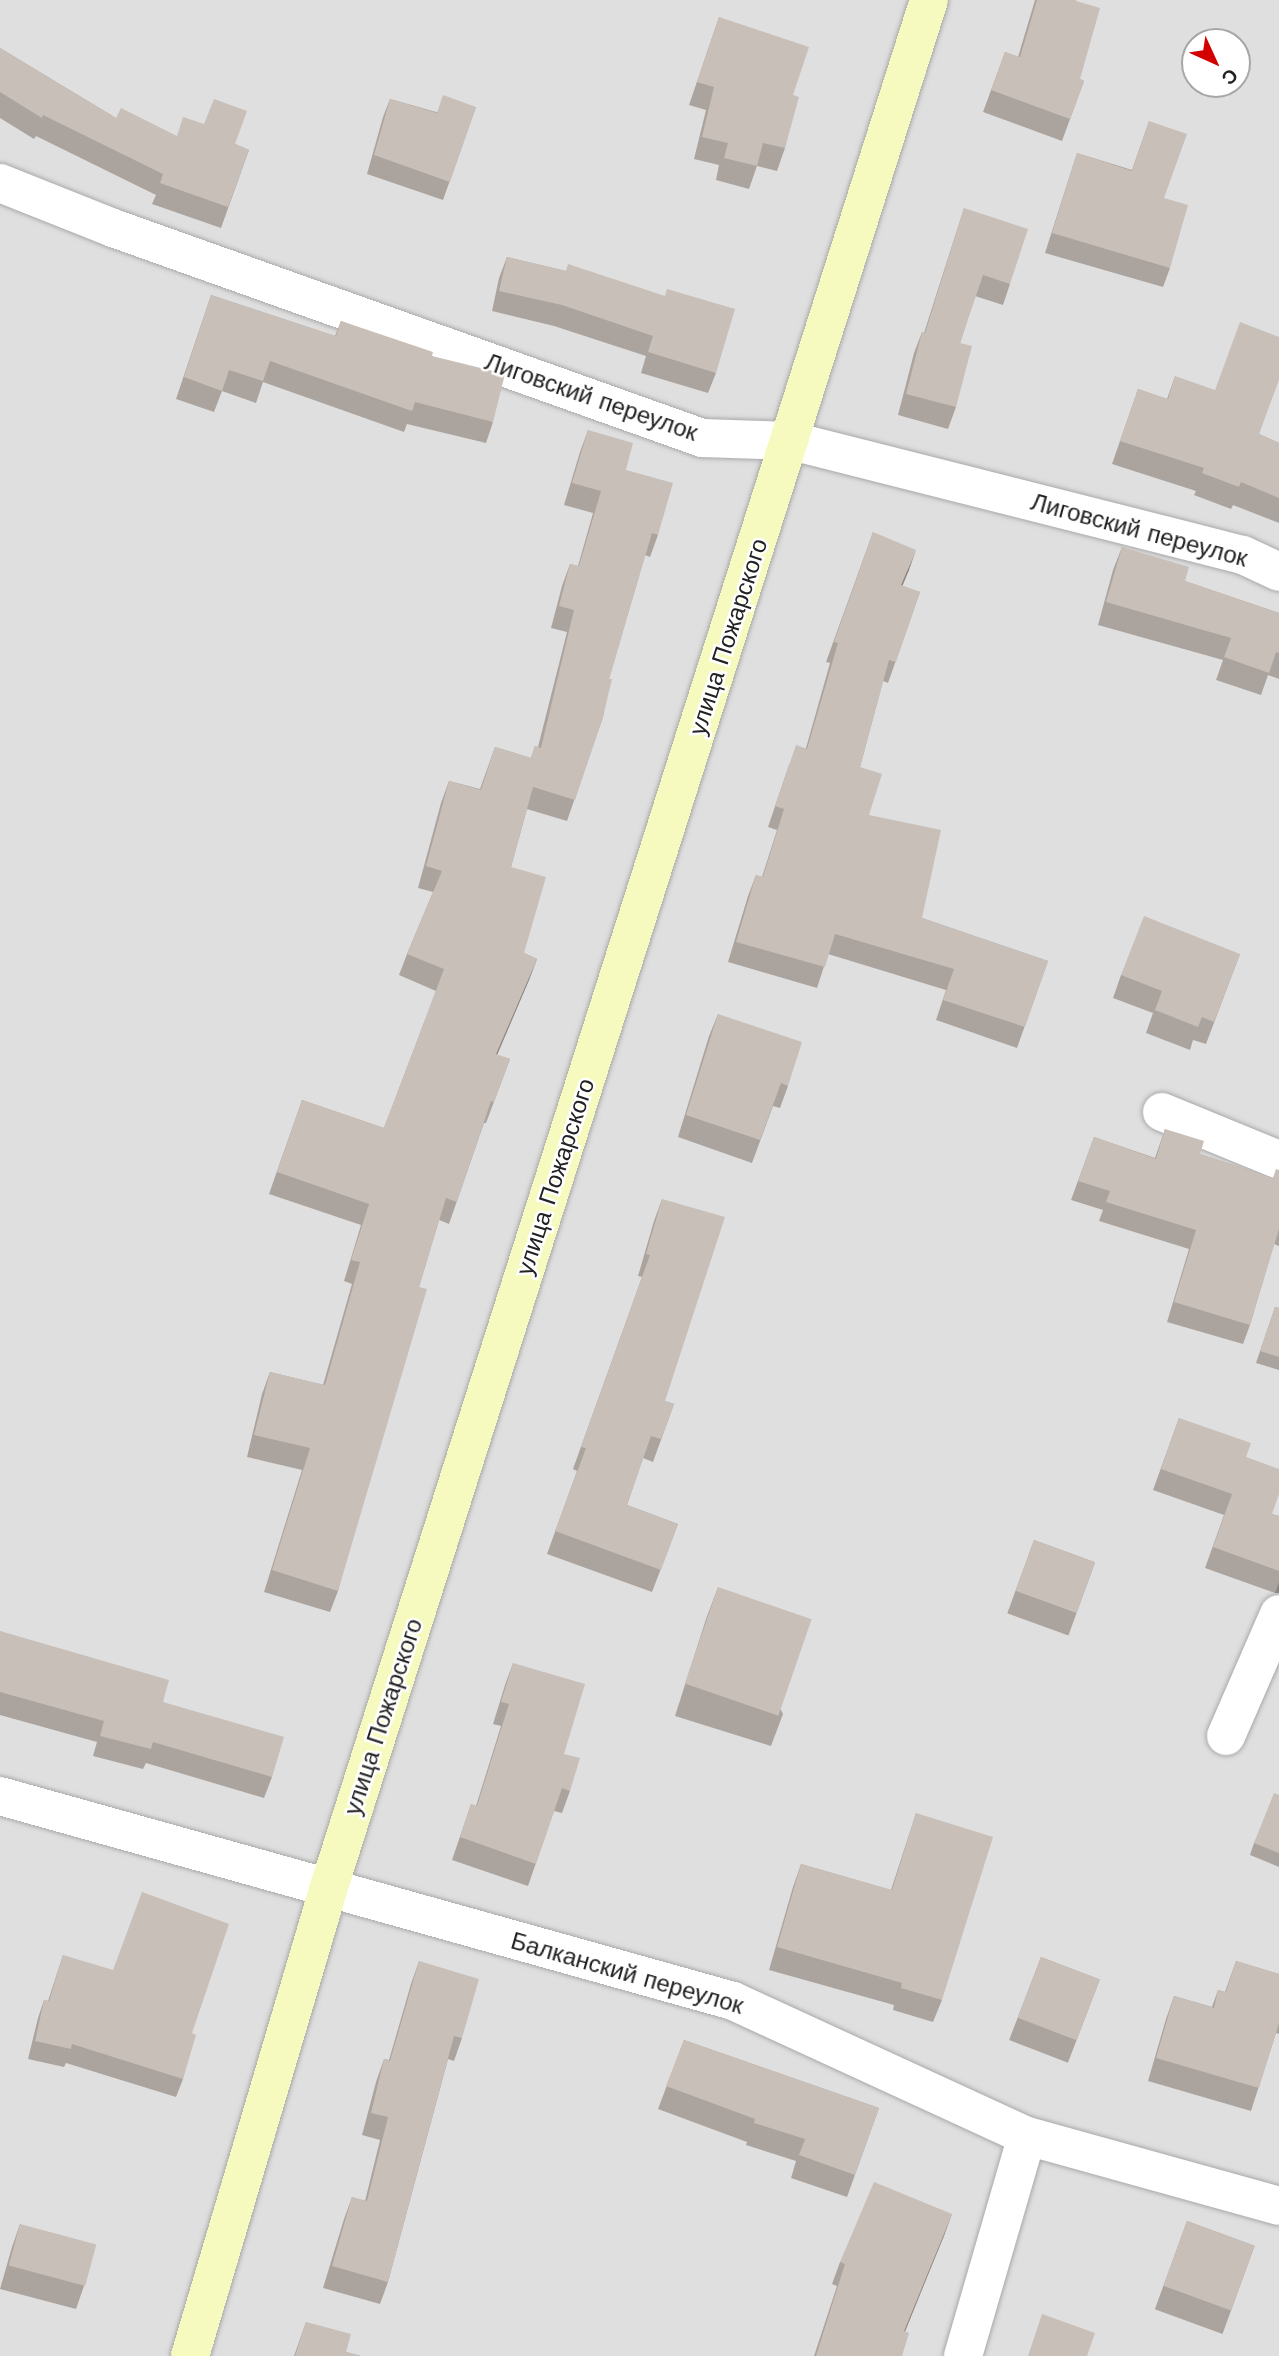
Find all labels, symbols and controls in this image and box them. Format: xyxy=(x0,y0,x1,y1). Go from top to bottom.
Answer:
north arrow xyxy=(1181,28,1251,98)
text: С xyxy=(1217,64,1243,90)
street label: Лиговский переулок xyxy=(481,348,701,448)
street label: Лиговский переулок xyxy=(1028,488,1250,574)
street label: улица Пожарского xyxy=(684,535,774,739)
street label: улица Пожарского xyxy=(511,1075,601,1279)
street label: улица Пожарского xyxy=(339,1615,429,1819)
street label: Балканский переулок xyxy=(507,1927,747,2021)

